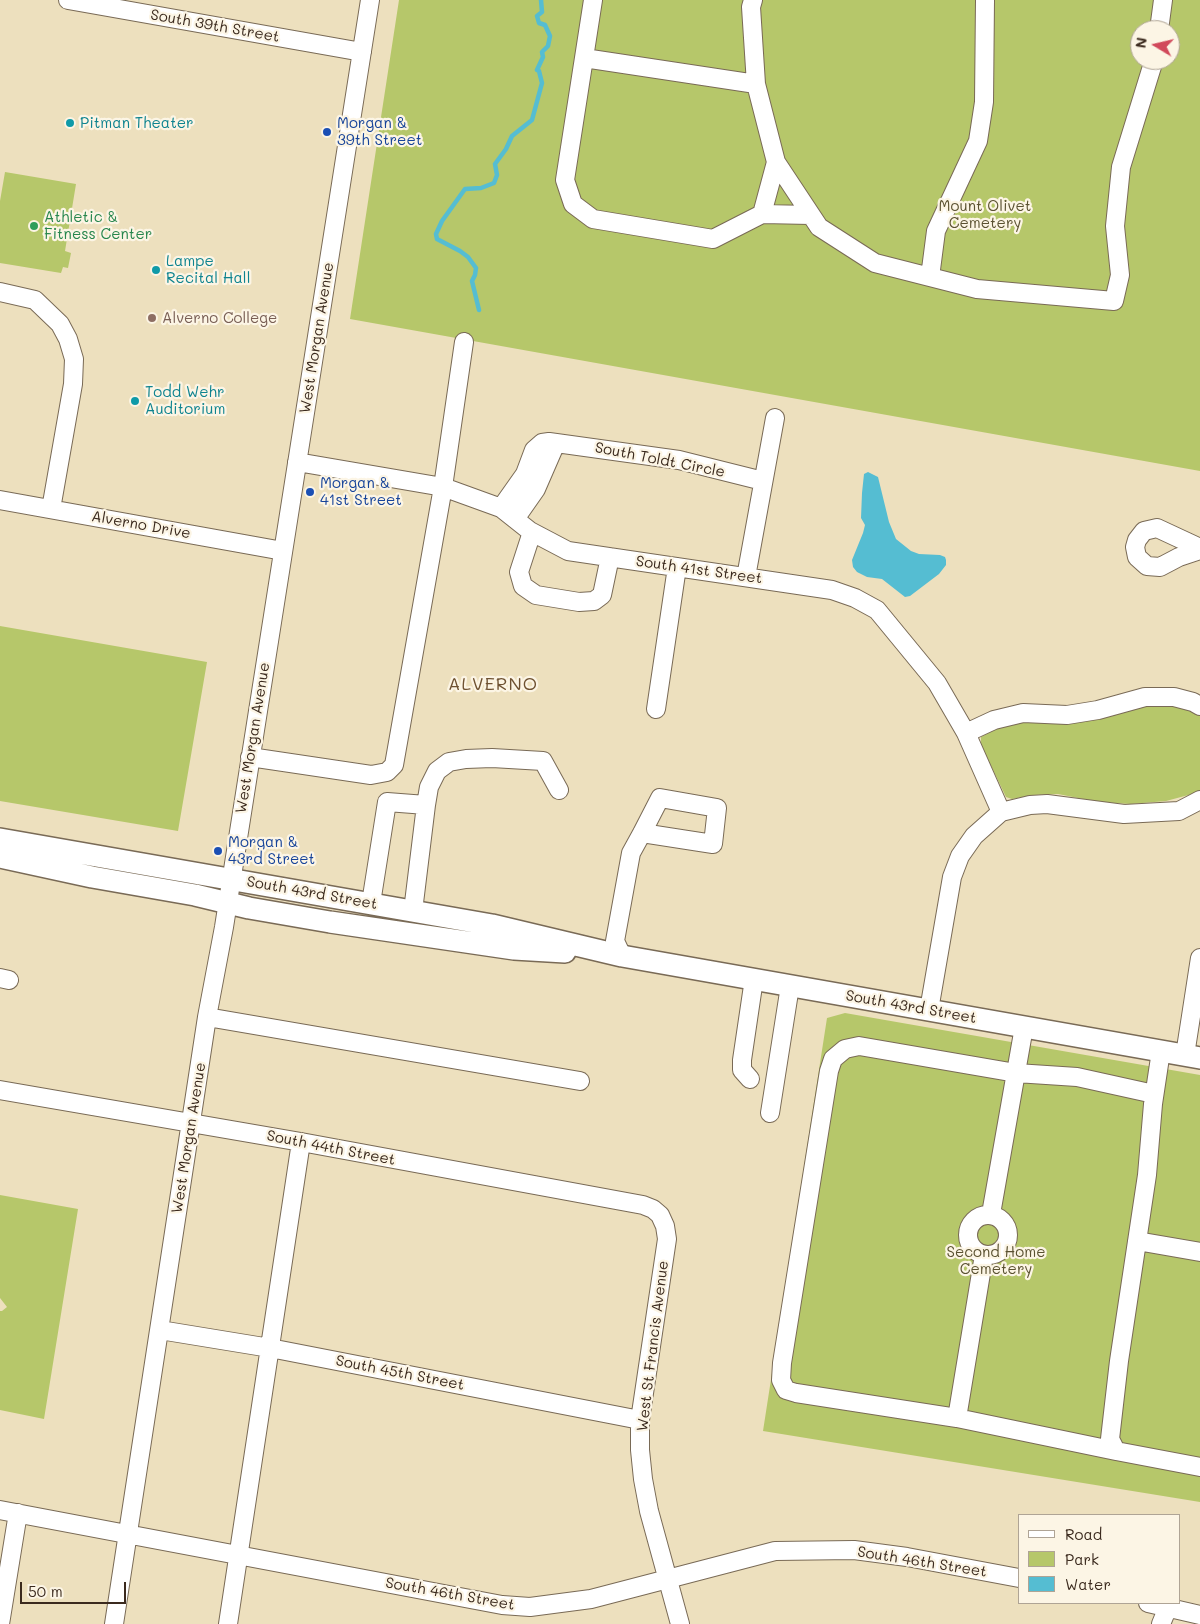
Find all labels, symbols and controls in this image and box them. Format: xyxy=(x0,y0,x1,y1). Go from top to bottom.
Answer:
street label: South 39th Street xyxy=(149,6,281,46)
north arrow xyxy=(1130,20,1180,70)
text: N xyxy=(1130,36,1151,49)
place label: Pitman Theater xyxy=(80,114,194,132)
place label: Morgan & 39th Street xyxy=(337,114,422,149)
marker: Pitman Theater xyxy=(64,117,76,129)
marker: Morgan & 39th Street xyxy=(321,126,333,138)
park label: Mount Olivet Cemetery xyxy=(939,197,1031,232)
place label: Athletic & Fitness Center xyxy=(44,208,152,243)
marker: Athletic & Fitness Center xyxy=(28,220,40,232)
place label: Lampe Recital Hall xyxy=(166,252,250,287)
street label: West Morgan Avenue xyxy=(296,261,338,415)
marker: Lampe Recital Hall xyxy=(150,264,162,276)
place label: Alverno College xyxy=(162,309,277,327)
marker: Alverno College xyxy=(146,312,158,324)
place label: Todd Wehr Auditorium xyxy=(145,383,225,418)
marker: Todd Wehr Auditorium xyxy=(129,395,141,407)
street label: South Toldt Circle xyxy=(593,439,727,481)
place label: Morgan & 41st Street xyxy=(320,474,402,509)
marker: Morgan & 41st Street xyxy=(304,486,316,498)
street label: Alverno Drive xyxy=(90,507,192,543)
street label: South 41st Street xyxy=(635,552,763,588)
street label: West Morgan Avenue xyxy=(232,661,274,815)
district label: ALVERNO xyxy=(447,673,539,695)
place label: Morgan & 43rd Street xyxy=(228,833,315,868)
marker: Morgan & 43rd Street xyxy=(212,845,224,857)
street label: South 43rd Street xyxy=(245,873,379,913)
street label: South 43rd Street xyxy=(844,987,978,1027)
street label: West Morgan Avenue xyxy=(168,1061,210,1215)
street label: South 44th Street xyxy=(265,1127,397,1169)
park label: Second Home Cemetery xyxy=(947,1243,1045,1278)
street label: West St Francis Avenue xyxy=(634,1260,672,1432)
street label: South 45th Street xyxy=(334,1352,466,1394)
legend xyxy=(1018,1514,1180,1604)
text: Road xyxy=(1065,1524,1102,1544)
street label: South 46th Street xyxy=(856,1543,988,1581)
text: Park xyxy=(1065,1549,1099,1569)
scale bar xyxy=(22,1572,129,1604)
street label: South 46th Street xyxy=(384,1574,516,1614)
text: Water xyxy=(1065,1574,1111,1594)
text: 50 m xyxy=(28,1581,63,1601)

